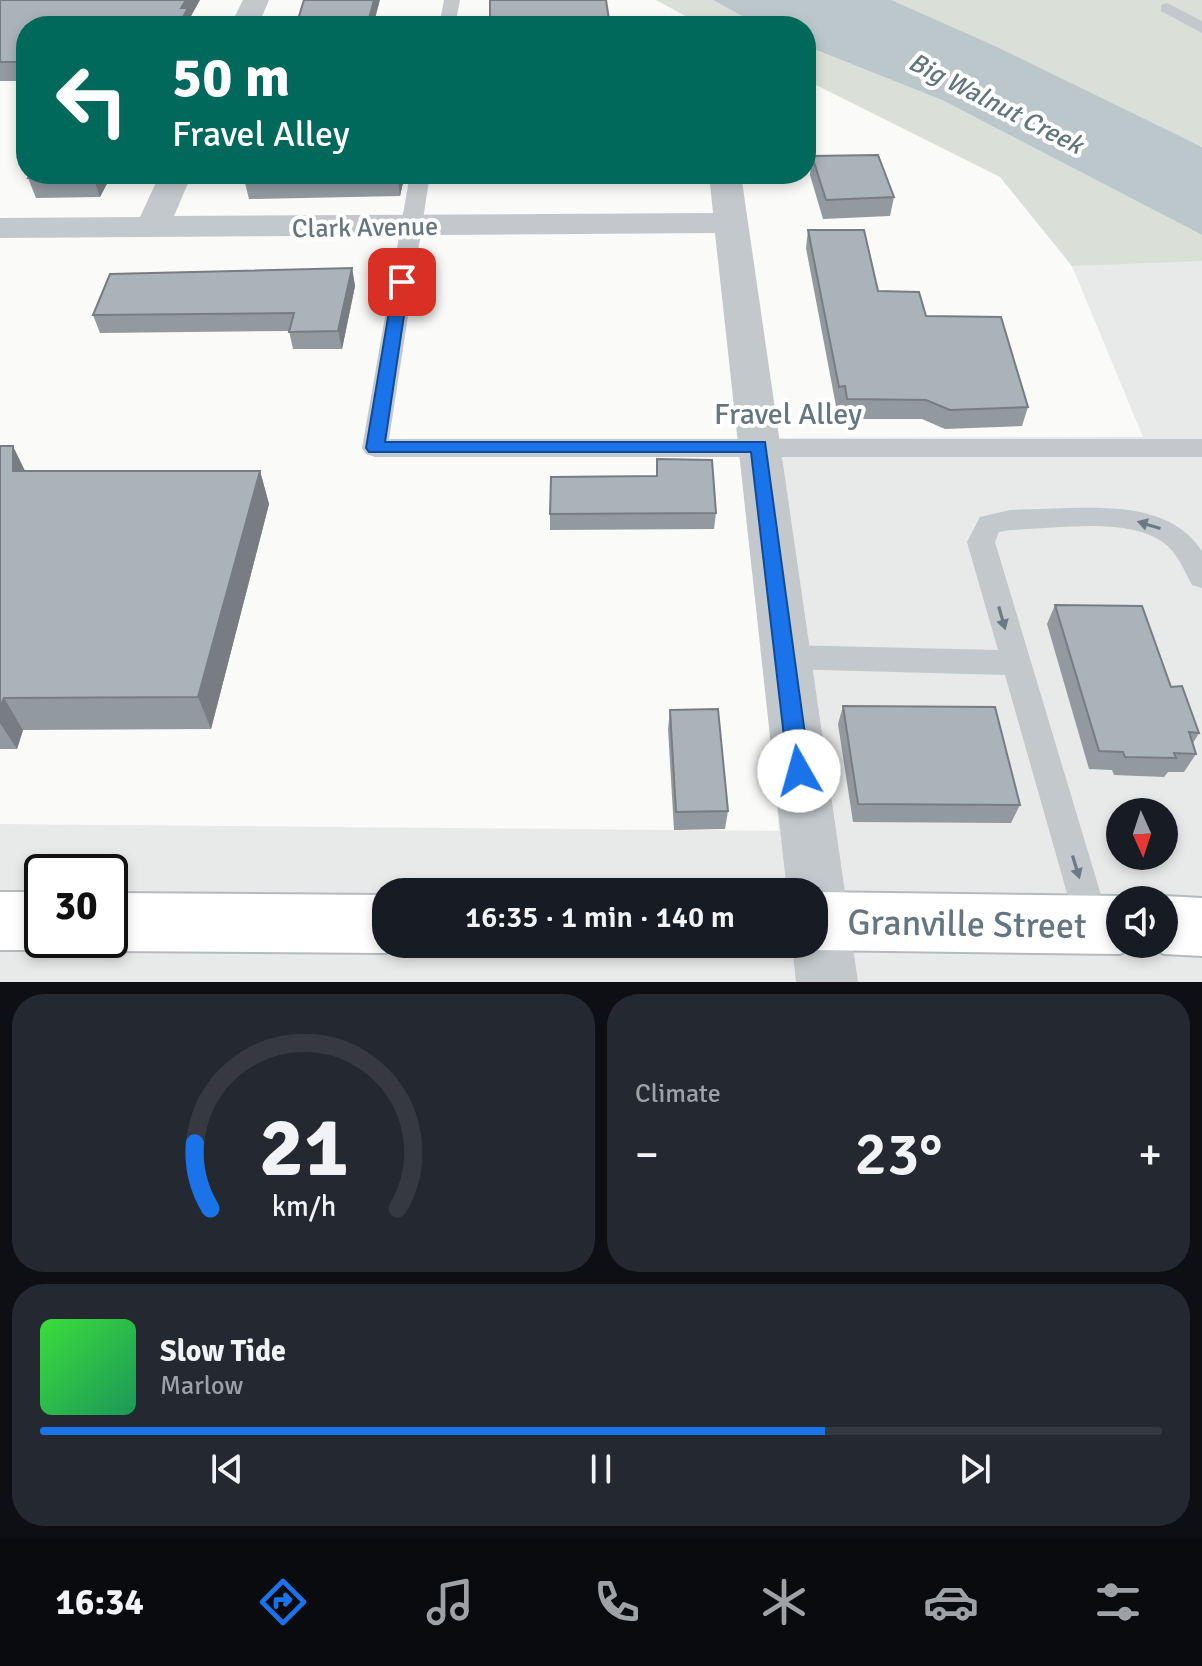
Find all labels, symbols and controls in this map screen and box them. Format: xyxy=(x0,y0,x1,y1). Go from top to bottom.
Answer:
text: 50 m xyxy=(172,43,290,112)
water label: Big Walnut Creek xyxy=(903,46,1090,162)
icon: left xyxy=(40,48,144,152)
text: Fravel Alley xyxy=(172,112,349,157)
street label: Clark Avenue xyxy=(292,211,438,245)
pin xyxy=(368,248,436,316)
icon: arrive xyxy=(380,260,424,304)
street label: Fravel Alley xyxy=(714,396,862,433)
one-way arrow xyxy=(1137,518,1161,531)
one-way arrow xyxy=(996,606,1009,630)
position arrow xyxy=(757,729,841,813)
north arrow xyxy=(1106,798,1178,870)
map controls xyxy=(1106,798,1178,958)
speed limit sign: 30 xyxy=(24,854,128,958)
one-way arrow xyxy=(1070,855,1083,879)
button: sound xyxy=(1106,886,1178,958)
text: 16:35 · 1 min · 140 m xyxy=(465,899,735,936)
street label: Granville Street xyxy=(847,900,1087,949)
text: Climate xyxy=(635,1078,721,1110)
text: 21 xyxy=(259,1097,348,1199)
text: 23° xyxy=(855,1118,942,1192)
text: − xyxy=(635,1128,659,1182)
text: + xyxy=(1138,1128,1162,1182)
text: km/h xyxy=(271,1189,336,1224)
text: Slow Tide xyxy=(160,1333,286,1370)
text: Marlow xyxy=(160,1370,243,1402)
icon: previous xyxy=(205,1447,249,1491)
icon: pause xyxy=(579,1447,623,1491)
icon: next xyxy=(953,1447,997,1491)
icon: directions xyxy=(255,1574,311,1630)
icon: music xyxy=(422,1574,478,1630)
icon: phone xyxy=(589,1574,645,1630)
icon: climate xyxy=(756,1574,812,1630)
icon: car xyxy=(923,1574,979,1630)
icon: filters xyxy=(1090,1574,1146,1630)
text: 16:34 xyxy=(56,1580,144,1625)

